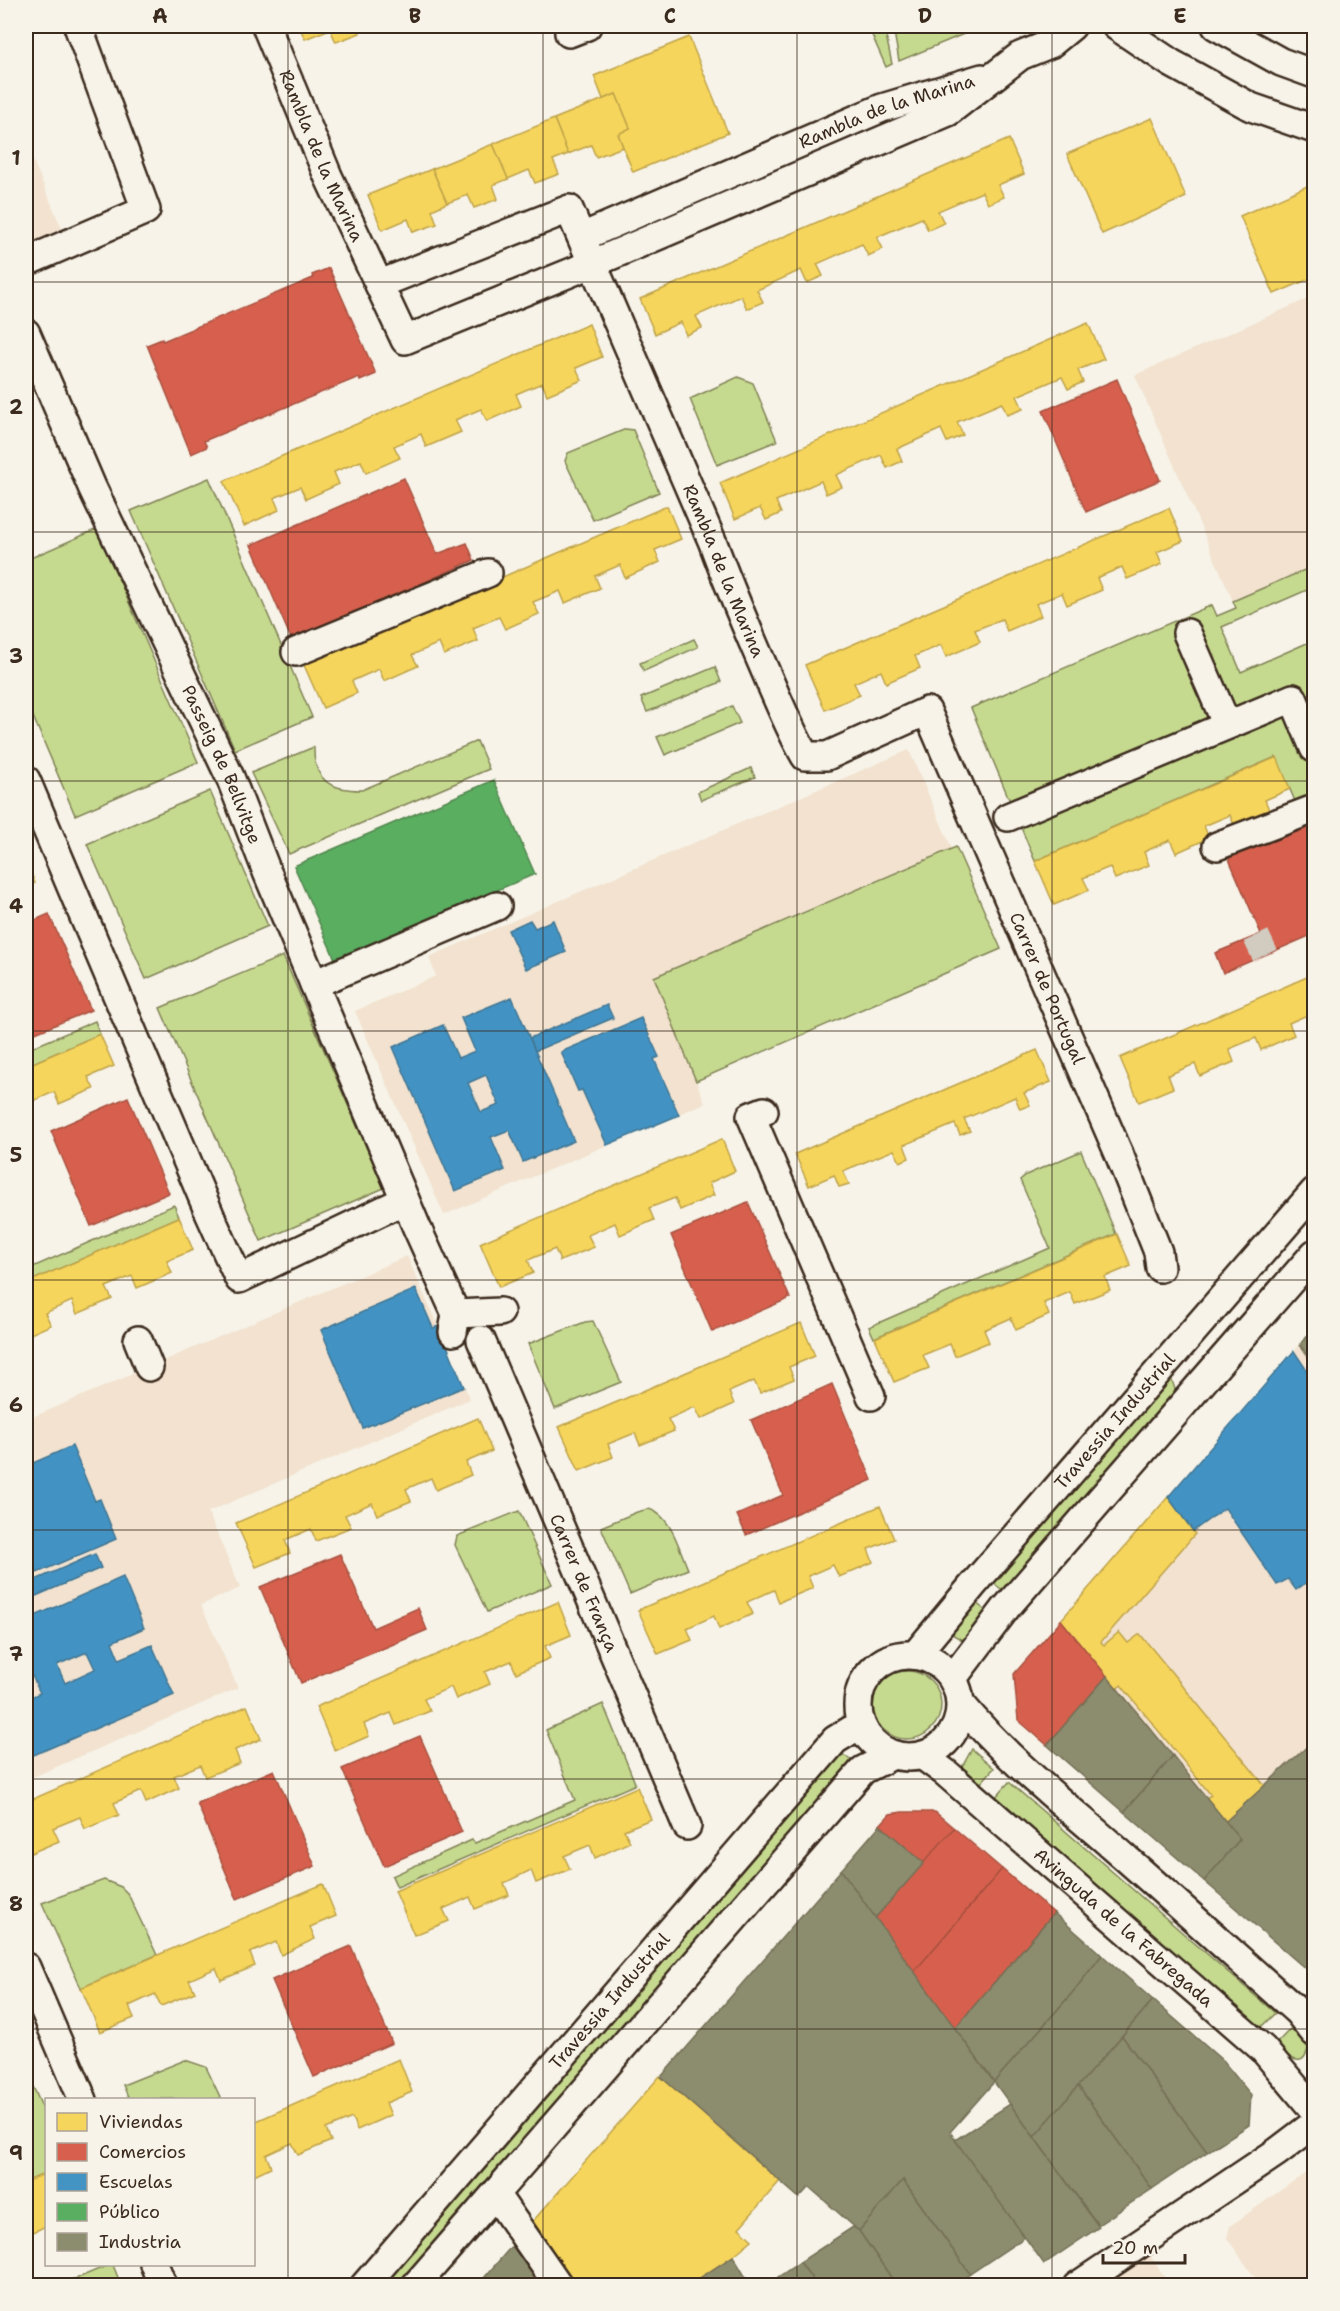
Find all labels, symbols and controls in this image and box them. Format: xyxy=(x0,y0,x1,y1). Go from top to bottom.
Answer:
text: A xyxy=(152,3,168,29)
text: B xyxy=(409,3,421,29)
text: C xyxy=(664,3,676,29)
text: D xyxy=(918,3,932,29)
text: E xyxy=(1173,3,1187,29)
street label: Rambla de la Marina xyxy=(273,66,369,246)
street label: Rambla de la Marina xyxy=(795,69,978,154)
text: 1 xyxy=(11,145,21,171)
text: 2 xyxy=(9,394,23,420)
street label: Rambla de la Marina xyxy=(677,481,770,661)
text: 3 xyxy=(9,643,23,669)
street label: Passeig de Bellvitge xyxy=(176,681,267,847)
text: 4 xyxy=(9,893,23,919)
street label: Carrer de Portugal xyxy=(1004,908,1091,1068)
text: 5 xyxy=(10,1142,22,1168)
street label: Travessia Industrial xyxy=(1049,1348,1181,1495)
text: 6 xyxy=(9,1392,23,1418)
street label: Carrer de França xyxy=(544,1510,624,1656)
text: 7 xyxy=(9,1641,23,1667)
street label: Avinguda de la Fabregada xyxy=(1028,1843,1219,2013)
text: 8 xyxy=(9,1891,23,1917)
street label: Travessia Industrial xyxy=(544,1927,676,2075)
legend xyxy=(45,2098,255,2266)
text: Viviendas xyxy=(99,2110,183,2134)
text: 9 xyxy=(9,2140,23,2166)
text: Comercios xyxy=(99,2140,186,2164)
text: Escuelas xyxy=(99,2170,173,2194)
text: Público xyxy=(99,2200,160,2224)
scale bar xyxy=(1103,2227,1186,2265)
text: Industria xyxy=(99,2230,181,2254)
text: 20 m xyxy=(1112,2236,1158,2260)

